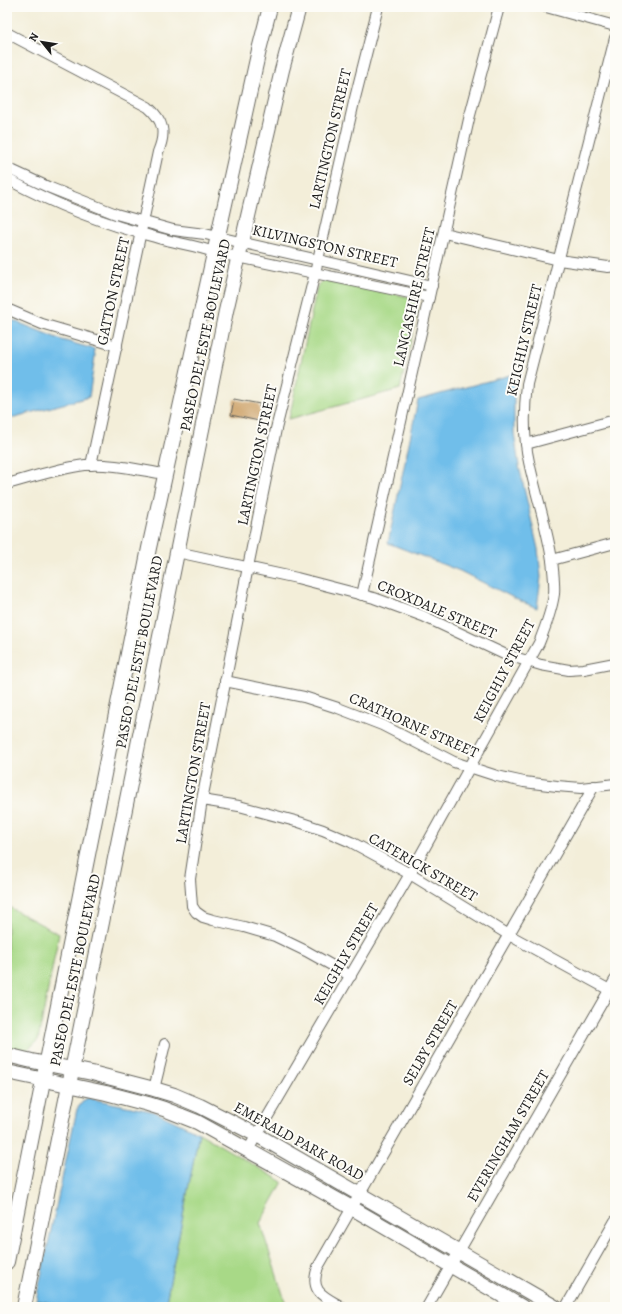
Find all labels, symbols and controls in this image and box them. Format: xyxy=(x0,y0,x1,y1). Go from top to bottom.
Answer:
north arrow xyxy=(22,22,62,62)
text: N xyxy=(25,30,42,44)
street label: LARTINGTON STREET xyxy=(304,66,356,211)
street label: KILVINGSTON STREET xyxy=(250,220,400,273)
street label: LANCASHIRE STREET xyxy=(388,225,440,369)
street label: GATTON STREET xyxy=(92,234,134,347)
street label: PASEO DEL ESTE BOULEVARD xyxy=(175,237,235,433)
street label: KEIGHLY STREET xyxy=(501,281,547,398)
street label: LARTINGTON STREET xyxy=(232,382,282,527)
street label: PASEO DEL ESTE BOULEVARD xyxy=(110,554,168,750)
street label: CROXDALE STREET xyxy=(374,575,501,644)
street label: KEIGHLY STREET xyxy=(468,615,540,726)
street label: CRATHORNE STREET xyxy=(346,687,483,763)
street label: LARTINGTON STREET xyxy=(171,700,215,845)
street label: CATERICK STREET xyxy=(365,828,482,907)
street label: PASEO DEL ESTE BOULEVARD xyxy=(45,872,105,1068)
street label: KEIGHLY STREET xyxy=(309,899,384,1008)
street label: SELBY STREET xyxy=(398,996,463,1089)
street label: EVERINGHAM STREET xyxy=(462,1066,554,1206)
street label: EMERALD PARK ROAD xyxy=(230,1097,368,1185)

